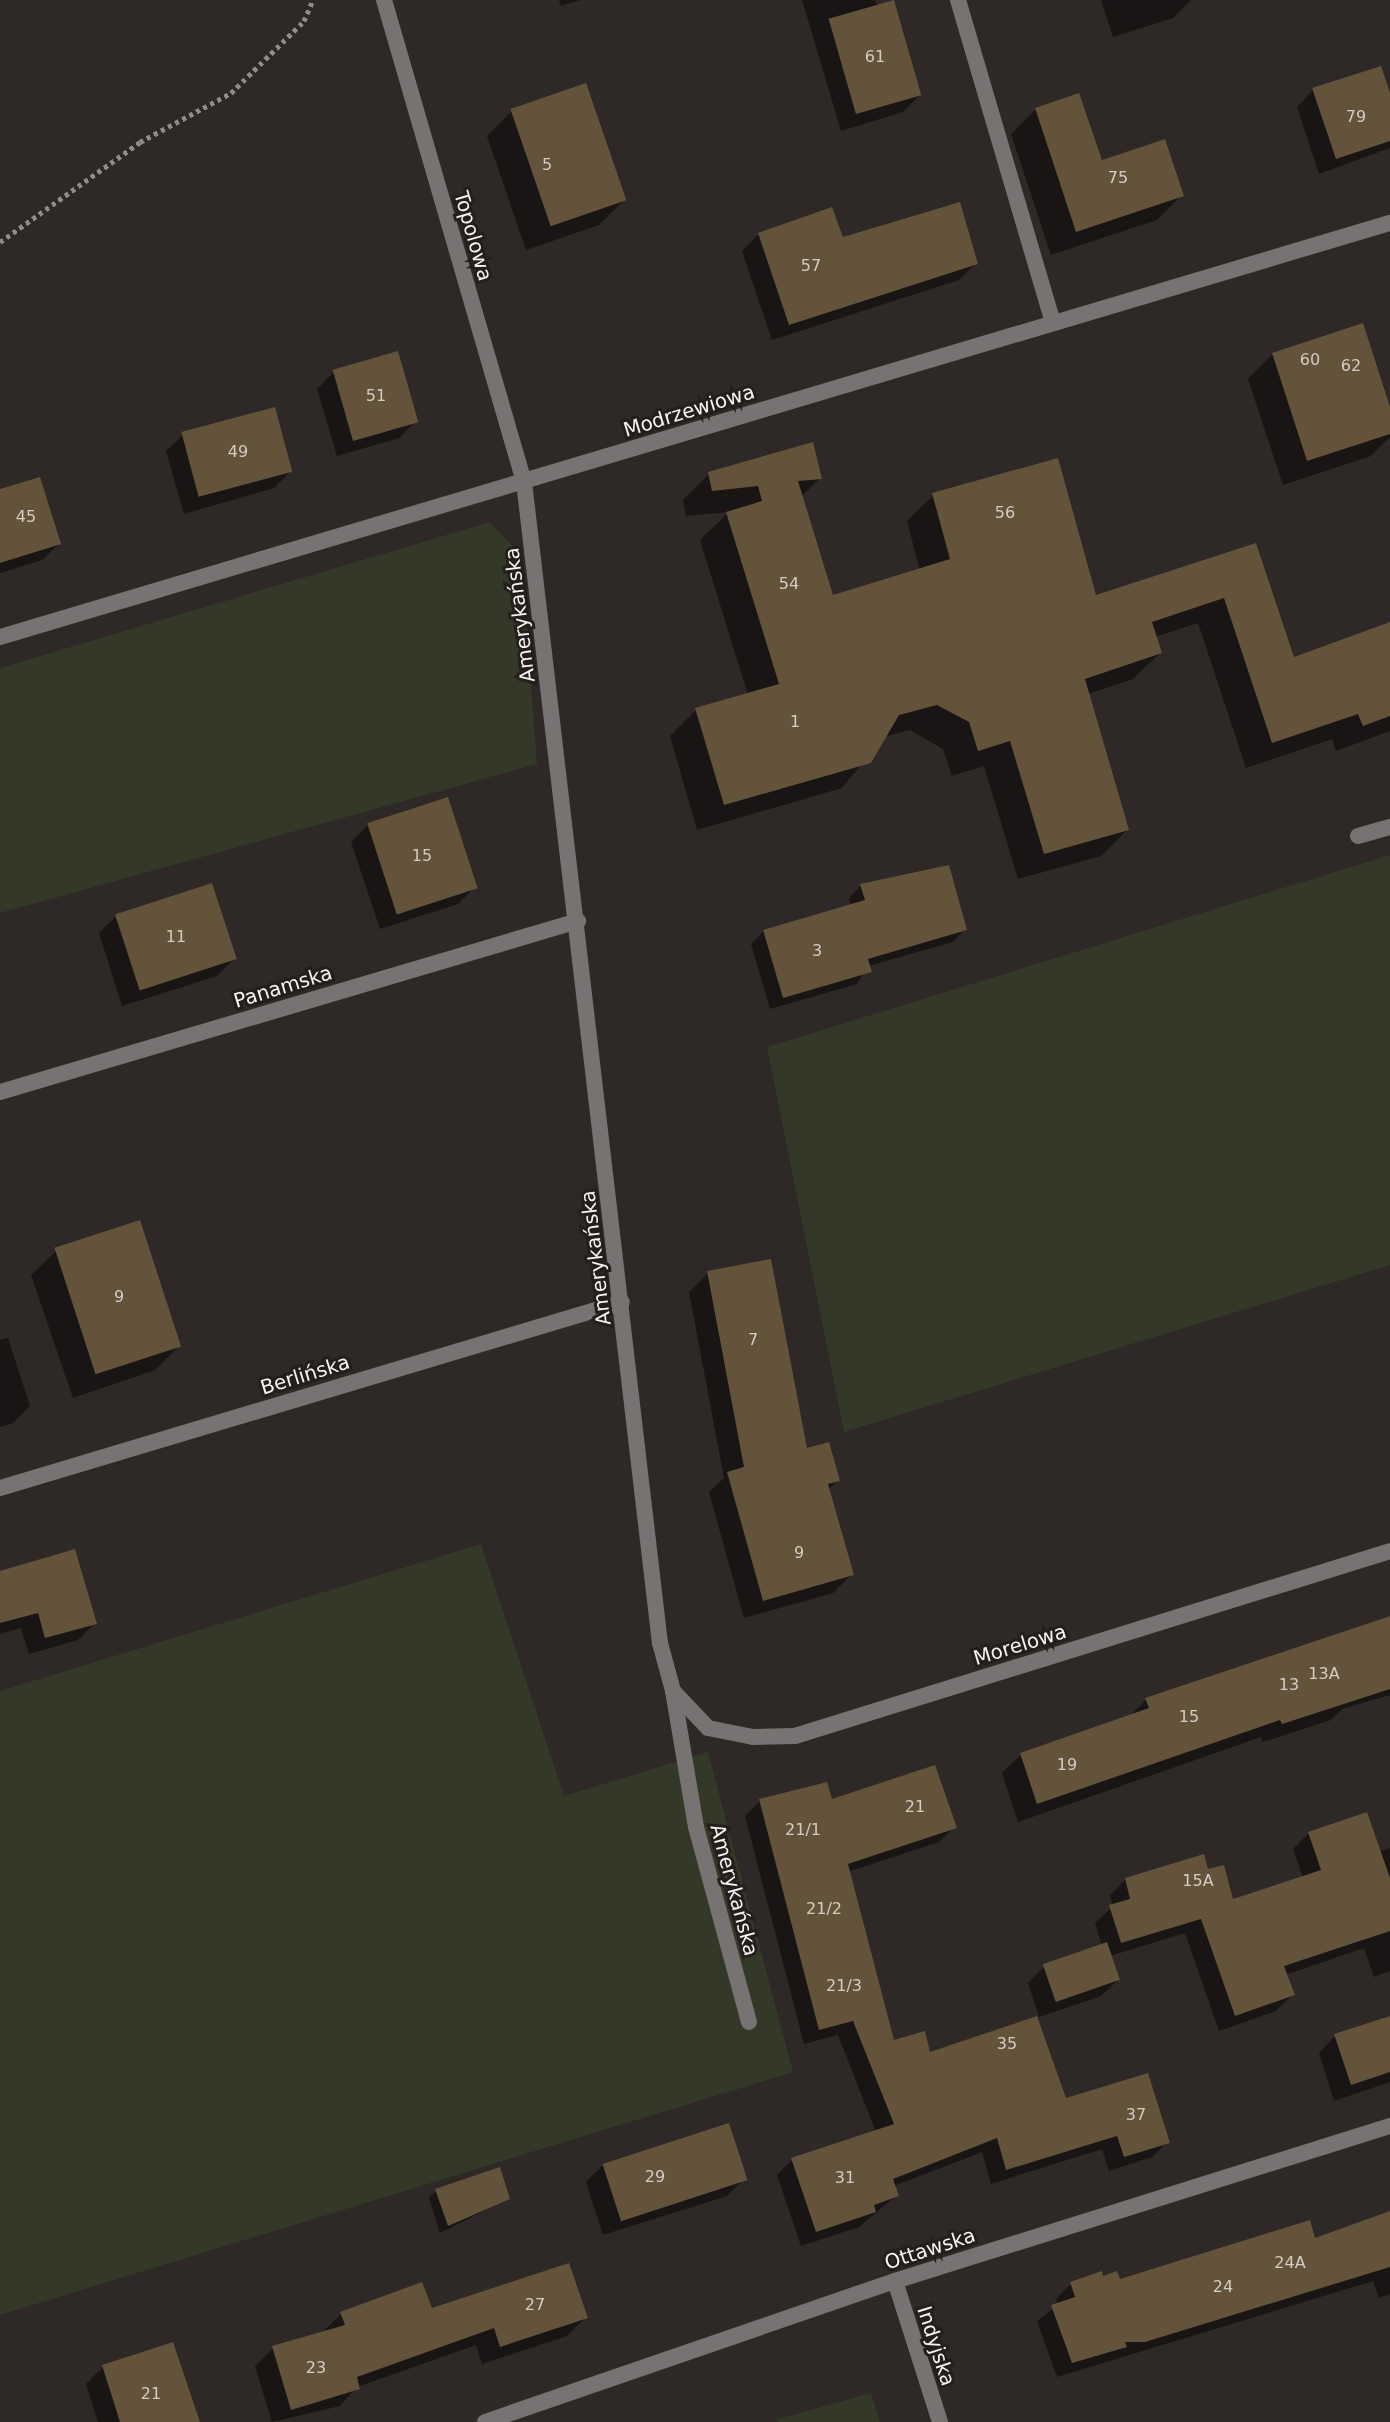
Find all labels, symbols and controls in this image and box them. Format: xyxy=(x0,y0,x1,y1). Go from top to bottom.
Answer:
house number: 61 xyxy=(865,47,885,67)
house number: 79 xyxy=(1346,107,1366,127)
house number: 5 xyxy=(542,155,552,175)
house number: 75 xyxy=(1108,168,1128,188)
street label: Topolowa xyxy=(449,188,497,284)
house number: 57 xyxy=(801,256,821,276)
house number: 60 xyxy=(1300,350,1320,370)
house number: 62 xyxy=(1341,356,1361,376)
street label: Modrzewiowa xyxy=(620,380,758,442)
house number: 51 xyxy=(366,386,386,406)
house number: 49 xyxy=(228,442,248,462)
house number: 56 xyxy=(995,503,1015,523)
house number: 45 xyxy=(16,507,36,527)
street label: Amerykańska xyxy=(500,546,540,684)
house number: 54 xyxy=(779,574,799,594)
house number: 1 xyxy=(790,712,800,732)
house number: 15 xyxy=(412,846,432,866)
house number: 11 xyxy=(166,927,186,947)
house number: 3 xyxy=(812,941,822,961)
street label: Panamska xyxy=(231,961,335,1013)
street label: Amerykańska xyxy=(576,1189,616,1327)
house number: 9 xyxy=(114,1287,124,1307)
house number: 7 xyxy=(748,1330,758,1350)
street label: Berlińska xyxy=(258,1350,352,1400)
house number: 9 xyxy=(794,1543,804,1563)
street label: Morelowa xyxy=(971,1619,1069,1671)
house number: 13A xyxy=(1308,1664,1340,1684)
house number: 13 xyxy=(1279,1675,1299,1695)
house number: 15 xyxy=(1179,1707,1199,1727)
house number: 19 xyxy=(1057,1755,1077,1775)
house number: 21 xyxy=(905,1797,925,1817)
house number: 21/1 xyxy=(785,1820,821,1840)
street label: Amerykańska xyxy=(705,1821,763,1959)
house number: 15A xyxy=(1182,1871,1214,1891)
house number: 21/2 xyxy=(806,1899,842,1919)
house number: 21/3 xyxy=(826,1976,862,1996)
house number: 35 xyxy=(997,2034,1017,2054)
house number: 37 xyxy=(1126,2105,1146,2125)
house number: 29 xyxy=(645,2167,665,2187)
house number: 31 xyxy=(835,2168,855,2188)
street label: Ottawska xyxy=(882,2223,978,2275)
house number: 24A xyxy=(1274,2253,1306,2273)
house number: 24 xyxy=(1213,2277,1233,2297)
house number: 27 xyxy=(525,2295,545,2315)
street label: Indyjska xyxy=(912,2303,960,2389)
house number: 23 xyxy=(306,2358,326,2378)
house number: 21 xyxy=(141,2384,161,2404)

